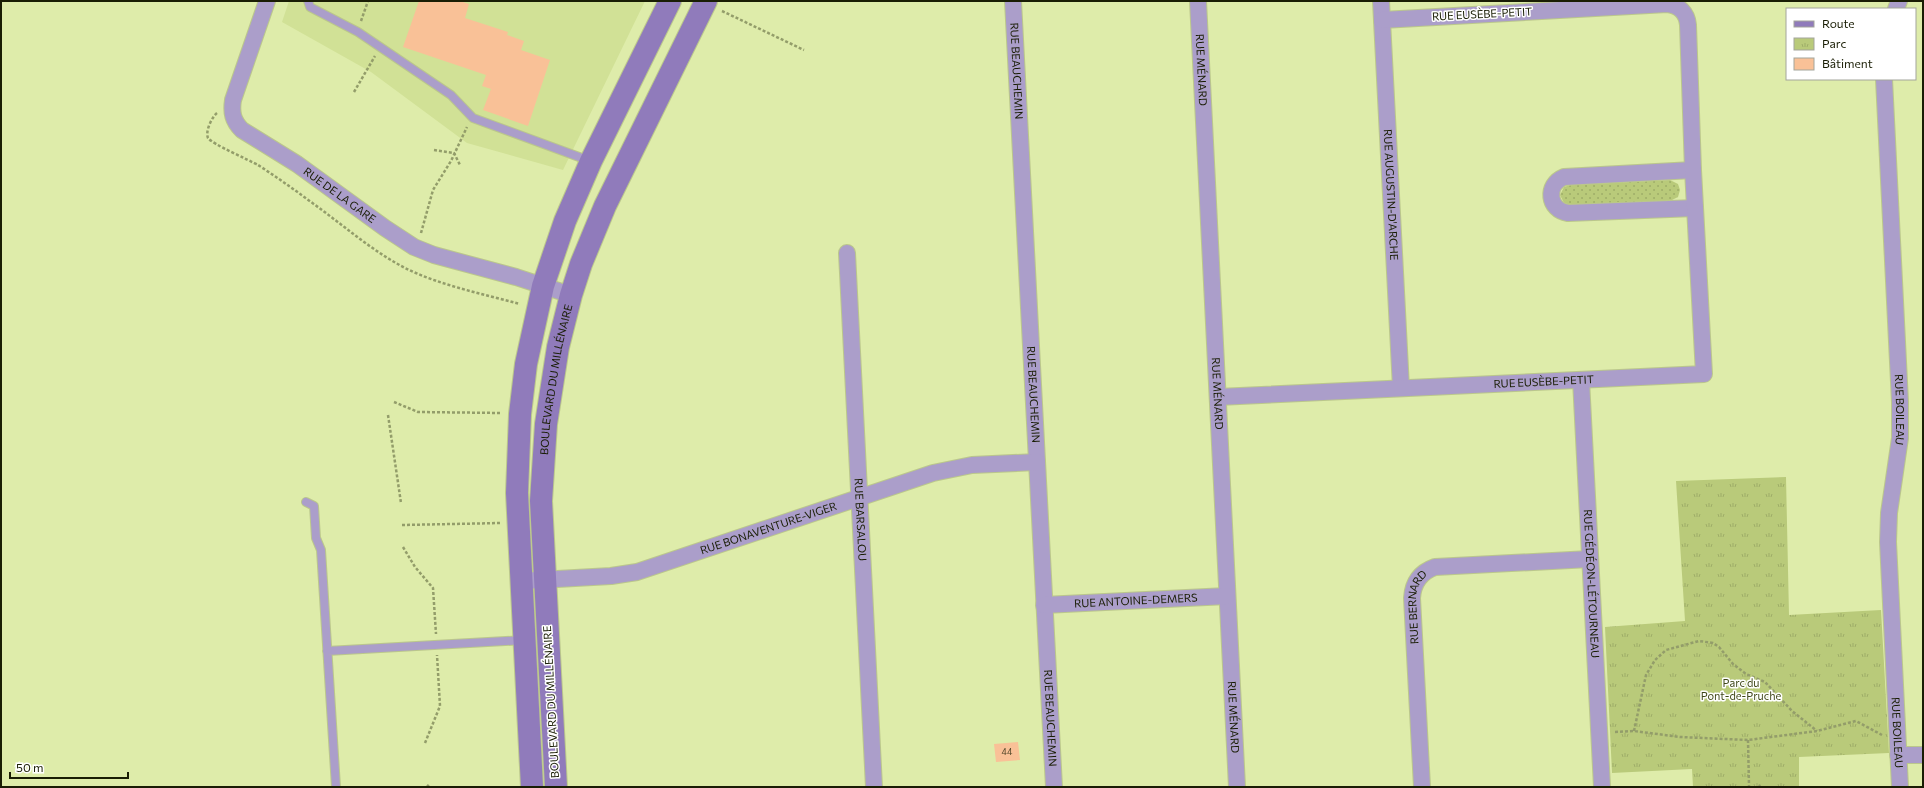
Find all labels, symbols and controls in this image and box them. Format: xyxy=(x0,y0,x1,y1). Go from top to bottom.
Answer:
street label: RUE EUSÈBE-PETIT xyxy=(1432,3,1532,23)
legend xyxy=(1786,8,1916,80)
text: Route xyxy=(1822,16,1855,30)
street label: RUE BEAUCHEMIN xyxy=(1008,22,1026,120)
street label: RUE MÉNARD xyxy=(1194,33,1210,106)
text: Parc xyxy=(1822,36,1846,50)
text: Bâtiment xyxy=(1822,56,1873,70)
street label: RUE AUGUSTIN-D'ARCHE xyxy=(1382,129,1401,261)
street label: RUE DE LA GARE xyxy=(301,164,379,225)
street label: BOULEVARD DU MILLÉNAIRE xyxy=(537,303,574,455)
street label: RUE BEAUCHEMIN xyxy=(1025,346,1043,443)
street label: RUE MÉNARD xyxy=(1210,357,1226,430)
street label: RUE EUSÈBE-PETIT xyxy=(1493,372,1594,390)
street label: RUE BOILEAU xyxy=(1893,374,1907,446)
street label: RUE BARSALOU xyxy=(852,478,870,561)
street label: RUE BONAVENTURE-VIGER xyxy=(698,499,839,556)
street label: RUE GÉDÉON-LÉTOURNEAU xyxy=(1582,509,1602,659)
street label: RUE BERNARD xyxy=(1405,567,1429,645)
street label: RUE ANTOINE-DEMERS xyxy=(1074,590,1198,610)
street label: BOULEVARD DU MILLÉNAIRE xyxy=(539,625,561,779)
street label: RUE BEAUCHEMIN xyxy=(1042,669,1060,767)
park label: Parc du Pont-de-Pruche xyxy=(1701,676,1781,702)
street label: RUE MÉNARD xyxy=(1226,681,1242,754)
street label: RUE BOILEAU xyxy=(1890,697,1906,768)
house number: 44 xyxy=(1002,746,1013,757)
scale bar xyxy=(10,754,128,780)
text: 50 m xyxy=(16,760,44,774)

